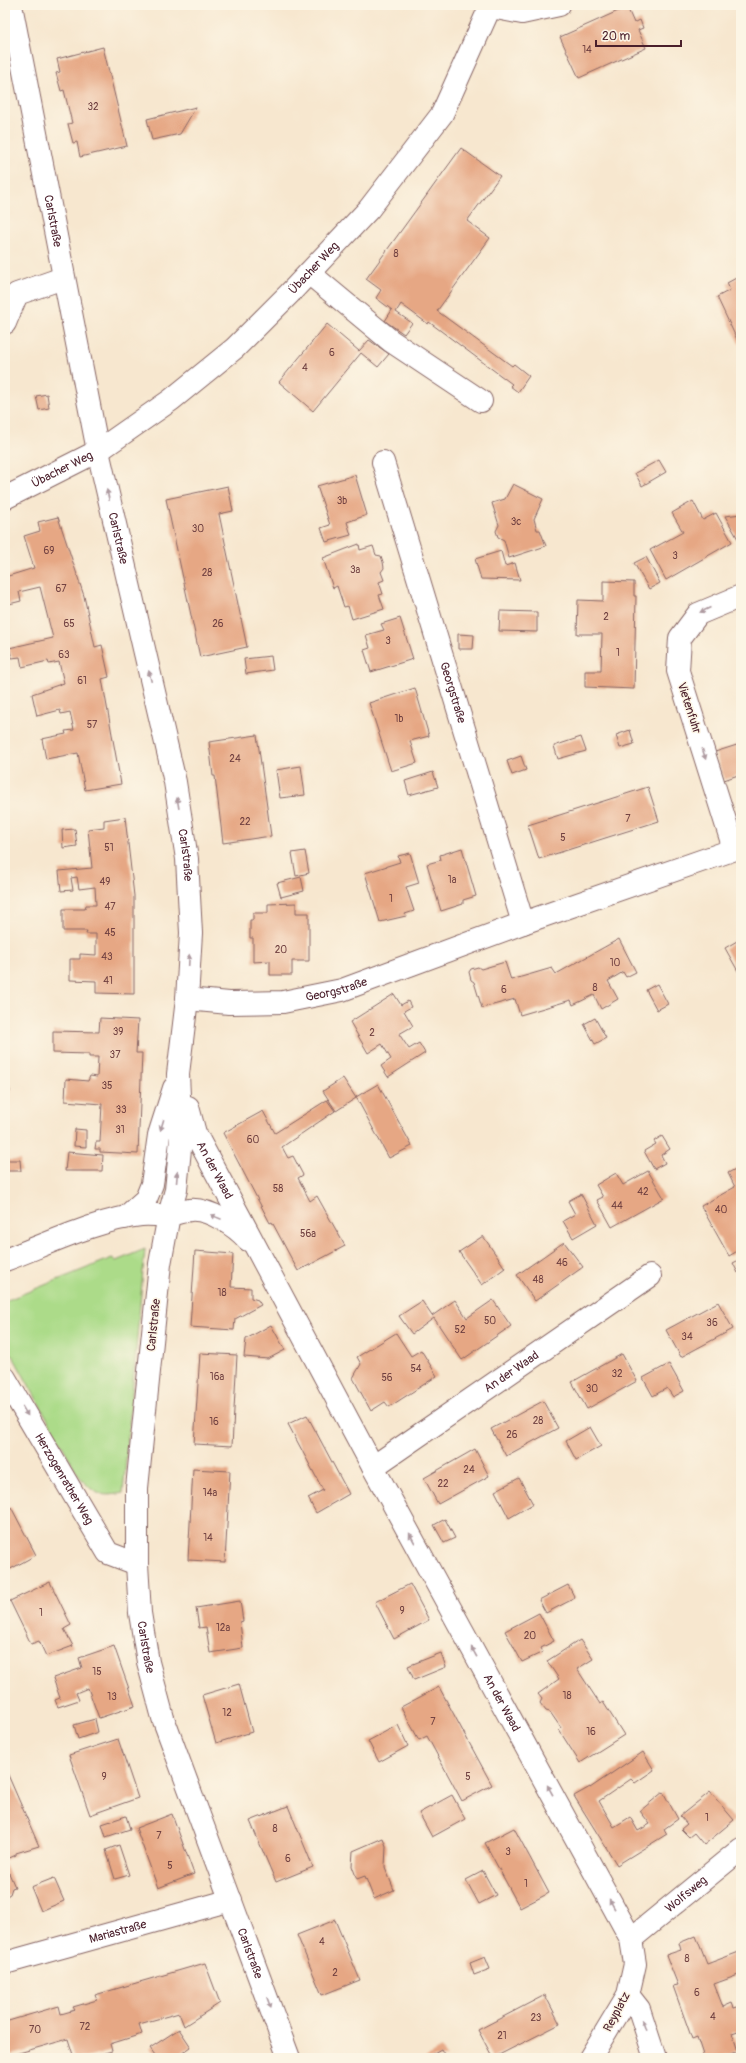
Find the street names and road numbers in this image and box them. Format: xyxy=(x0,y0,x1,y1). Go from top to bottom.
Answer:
street label: Carlstraße xyxy=(41,194,66,248)
street label: Übacher Weg xyxy=(285,239,342,297)
street label: Übacher Weg xyxy=(29,447,95,491)
street label: Carlstraße xyxy=(105,511,132,566)
street label: Georgstraße xyxy=(437,660,469,725)
street label: Vietenfuhr xyxy=(674,681,705,736)
street label: Carlstraße xyxy=(175,828,196,882)
street label: Georgstraße xyxy=(304,974,369,1005)
street label: An der Waad xyxy=(193,1139,236,1202)
street label: Carlstraße xyxy=(144,1298,164,1352)
street label: An der Waad xyxy=(481,1347,542,1396)
street label: Herzogenrather Weg xyxy=(32,1430,97,1527)
street label: Carlstraße xyxy=(134,1620,158,1675)
street label: An der Waad xyxy=(480,1671,524,1734)
street label: Wolfsweg xyxy=(662,1872,710,1916)
street label: Mariastraße xyxy=(87,1916,148,1947)
street label: Carlstraße xyxy=(234,1926,266,1981)
street label: Reyplatz xyxy=(600,1990,634,2034)

